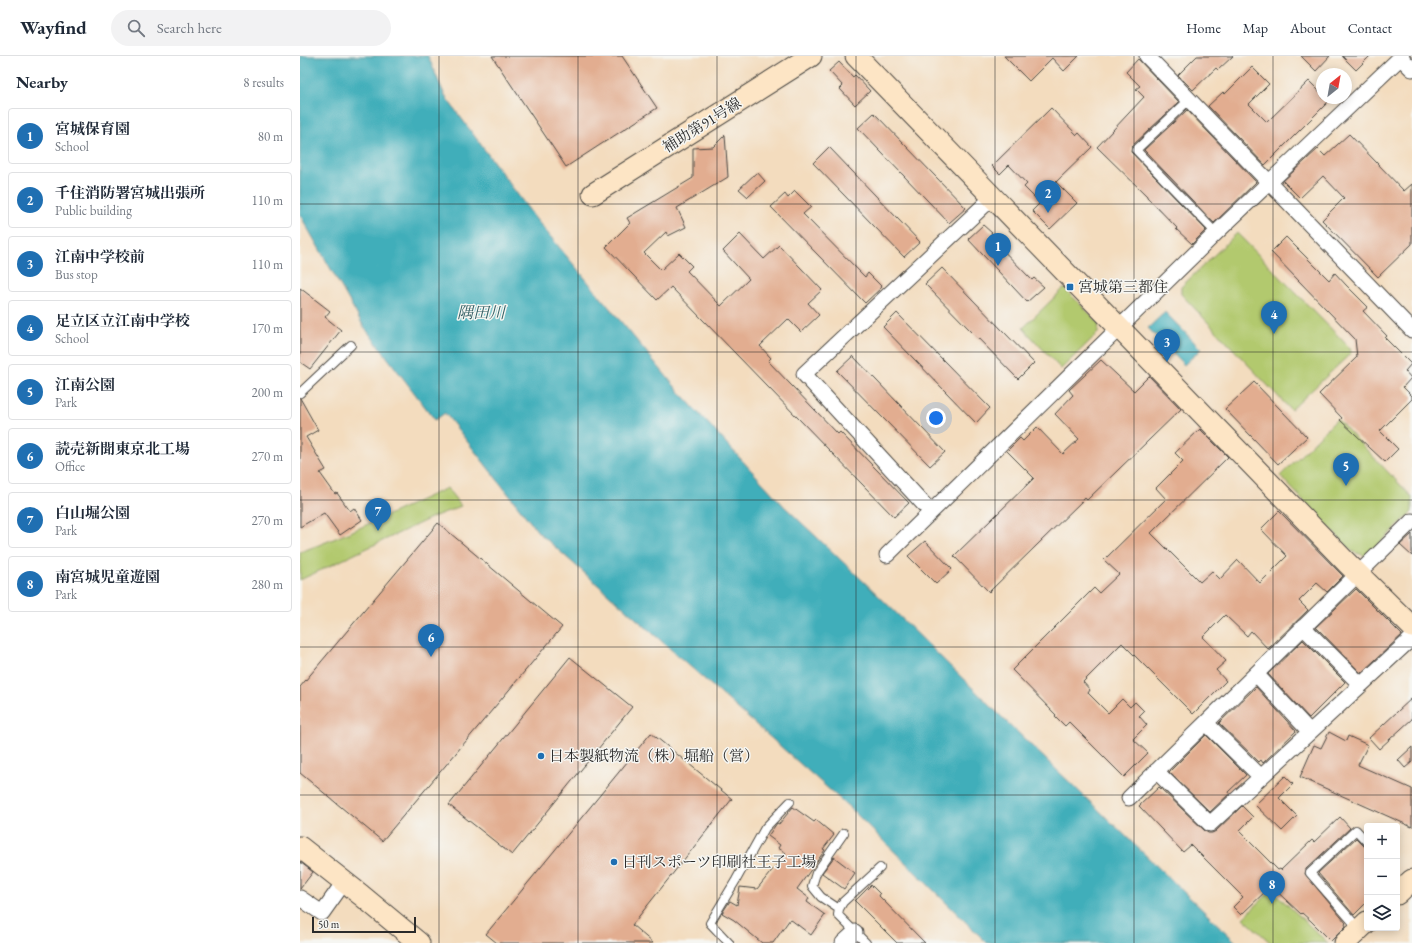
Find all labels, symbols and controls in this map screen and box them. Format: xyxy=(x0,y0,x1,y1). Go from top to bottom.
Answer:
search box xyxy=(111,10,391,46)
text: Wayfind xyxy=(20,15,87,40)
icon: search xyxy=(125,17,147,39)
text: Search here xyxy=(157,18,222,37)
text: Home xyxy=(1186,19,1221,37)
text: Map xyxy=(1243,19,1268,37)
text: About xyxy=(1290,19,1326,37)
text: Contact xyxy=(1348,19,1392,37)
north arrow xyxy=(1316,68,1352,104)
text: Nearby xyxy=(16,71,68,93)
text: 8 results xyxy=(243,74,284,91)
street label: 補助第91号線 xyxy=(659,93,745,156)
text: 宮城保育園 xyxy=(55,119,130,138)
text: 1 xyxy=(27,128,33,145)
text: 80 m xyxy=(258,128,283,145)
text: School xyxy=(55,138,89,155)
pin: 2 xyxy=(1035,180,1061,213)
text: 千住消防署宮城出張所 xyxy=(55,183,205,202)
text: 2 xyxy=(27,192,33,209)
text: 110 m xyxy=(252,192,283,209)
text: Public building xyxy=(55,202,132,219)
pin: 1 xyxy=(985,233,1011,266)
text: 江南中学校前 xyxy=(55,247,145,266)
text: 3 xyxy=(27,256,33,273)
text: 110 m xyxy=(252,256,283,273)
text: Bus stop xyxy=(55,266,98,283)
place label: 宮城第三都住 xyxy=(1078,277,1168,296)
marker: 宮城第三都住 xyxy=(1065,282,1075,292)
pin: 4 xyxy=(1261,301,1287,334)
water label: 隅田川 xyxy=(457,302,507,323)
text: 足立区立江南中学校 xyxy=(55,311,190,330)
text: 4 xyxy=(27,320,33,337)
text: 170 m xyxy=(252,320,283,337)
pin: 3 xyxy=(1154,329,1180,362)
text: School xyxy=(55,330,89,347)
text: 江南公園 xyxy=(55,375,115,394)
text: 5 xyxy=(27,384,33,401)
text: 200 m xyxy=(252,384,283,401)
text: Park xyxy=(55,394,77,411)
your location xyxy=(926,408,946,428)
text: 読売新聞東京北工場 xyxy=(55,439,190,458)
text: 6 xyxy=(27,448,33,465)
text: 270 m xyxy=(252,448,283,465)
pin: 5 xyxy=(1333,453,1359,486)
text: Office xyxy=(55,458,85,475)
pin: 7 xyxy=(365,498,391,531)
text: 白山堀公園 xyxy=(55,503,130,522)
text: 7 xyxy=(27,512,33,529)
text: 270 m xyxy=(252,512,283,529)
text: Park xyxy=(55,522,77,539)
text: 南宮城児童遊園 xyxy=(55,567,160,586)
text: 8 xyxy=(27,576,33,593)
text: 280 m xyxy=(252,576,283,593)
text: Park xyxy=(55,586,77,603)
pin: 6 xyxy=(418,624,444,657)
place label: 日本製紙物流（株）堀船（営） xyxy=(549,746,759,765)
marker: 日本製紙物流（株）堀船（営） xyxy=(536,751,546,761)
map controls xyxy=(1364,823,1400,931)
button: + xyxy=(1364,823,1400,859)
place label: 日刊スポーツ印刷社王子工場 xyxy=(622,852,816,871)
marker: 日刊スポーツ印刷社王子工場 xyxy=(609,857,619,867)
button: − xyxy=(1364,859,1400,895)
pin: 8 xyxy=(1259,871,1285,904)
button: layers xyxy=(1364,895,1400,931)
scale bar xyxy=(312,915,416,934)
text: 50 m xyxy=(318,917,339,931)

